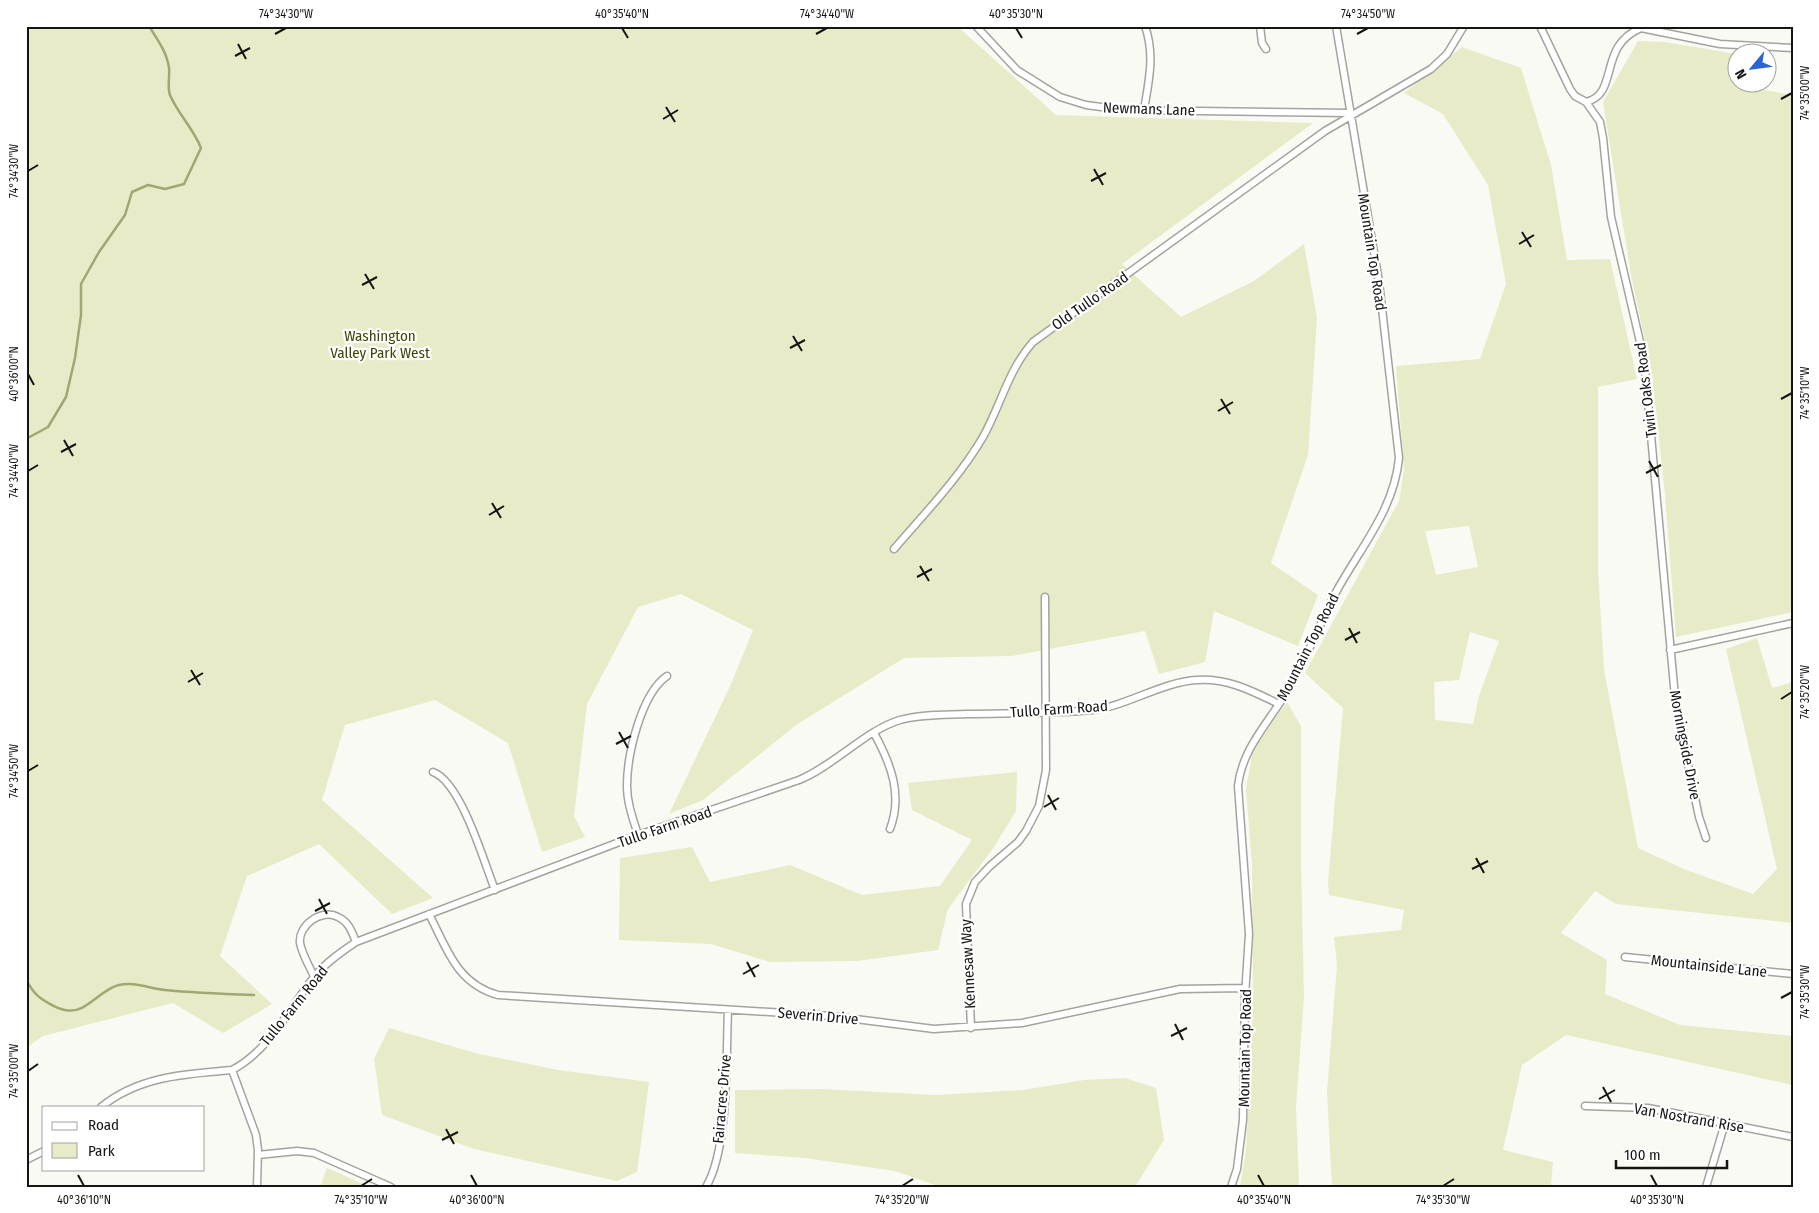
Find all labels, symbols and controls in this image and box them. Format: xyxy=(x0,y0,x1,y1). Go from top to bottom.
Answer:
text: 74°34'30"W xyxy=(259,7,313,21)
text: 40°35'40"N xyxy=(595,7,649,21)
text: 74°34'40"W xyxy=(800,7,854,21)
text: 40°35'30"N xyxy=(989,7,1043,21)
text: 74°34'50"W xyxy=(1341,7,1395,21)
north arrow xyxy=(1726,42,1776,92)
text: N xyxy=(1732,66,1751,82)
text: 74°35'00"W xyxy=(1798,66,1812,120)
street label: Newmans Lane xyxy=(1103,98,1195,120)
text: 74°34'30"W xyxy=(7,144,21,198)
street label: Mountain Top Road xyxy=(1354,192,1390,312)
street label: Old Tullo Road xyxy=(1048,268,1132,334)
park label: Washington Valley Park West xyxy=(330,327,430,362)
street label: Twin Oaks Road xyxy=(1631,341,1661,439)
text: 40°36'00"N xyxy=(7,346,21,402)
text: 74°35'10"W xyxy=(1798,366,1812,420)
text: 74°34'40"W xyxy=(7,444,21,498)
street label: Mountain Top Road xyxy=(1273,590,1343,704)
text: 74°35'20"W xyxy=(1798,665,1812,719)
street label: Morningside Drive xyxy=(1666,689,1704,801)
street label: Tullo Farm Road xyxy=(1010,697,1108,721)
text: 74°34'50"W xyxy=(7,744,21,798)
street label: Tullo Farm Road xyxy=(616,803,714,851)
street label: Kennesaw Way xyxy=(957,918,979,1009)
street label: Mountainside Lane xyxy=(1650,951,1768,981)
street label: Tullo Farm Road xyxy=(256,962,332,1050)
text: 74°35'30"W xyxy=(1798,965,1812,1019)
street label: Mountain Top Road xyxy=(1235,989,1255,1107)
street label: Severin Drive xyxy=(777,1004,859,1028)
text: 74°35'00"W xyxy=(7,1044,21,1098)
street label: Fairacres Drive xyxy=(709,1054,735,1144)
street label: Van Nostrand Rise xyxy=(1633,1099,1745,1137)
legend xyxy=(42,1106,205,1170)
text: Road xyxy=(88,1116,119,1134)
scale bar xyxy=(1616,1138,1728,1170)
text: Park xyxy=(88,1142,115,1160)
text: 100 m xyxy=(1624,1146,1661,1164)
text: 40°36'10"N xyxy=(57,1193,111,1207)
text: 74°35'10"W xyxy=(334,1193,388,1207)
text: 40°36'00"N xyxy=(449,1193,505,1207)
text: 74°35'20"W xyxy=(875,1193,929,1207)
text: 40°35'40"N xyxy=(1237,1193,1291,1207)
text: 74°35'30"W xyxy=(1416,1193,1470,1207)
text: 40°35'30"N xyxy=(1630,1193,1684,1207)

